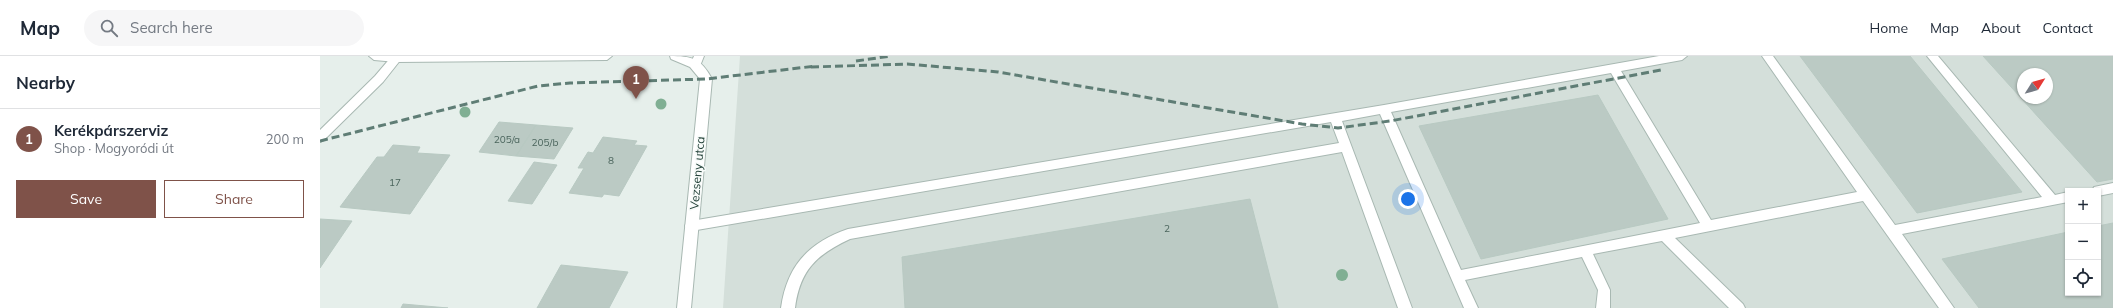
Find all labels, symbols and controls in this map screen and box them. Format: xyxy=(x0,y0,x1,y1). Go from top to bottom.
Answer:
search box xyxy=(84,10,364,46)
text: Map xyxy=(20,16,60,40)
icon: search xyxy=(98,17,120,39)
text: Search here xyxy=(130,18,213,37)
text: Home xyxy=(1869,19,1908,37)
text: Map xyxy=(1930,19,1959,37)
text: About xyxy=(1981,19,2021,37)
text: Contact xyxy=(2043,19,2093,37)
pin: 1 xyxy=(623,66,649,99)
north arrow xyxy=(2017,68,2053,104)
text: Nearby xyxy=(16,72,75,93)
text: Kerékpárszerviz xyxy=(54,121,168,140)
text: 1 xyxy=(25,131,33,147)
text: 200 m xyxy=(266,131,304,147)
house number: 205/a xyxy=(494,133,520,146)
house number: 205/b xyxy=(532,136,558,149)
street label: Vezseny utca xyxy=(686,136,708,210)
text: Shop · Mogyoródi út xyxy=(54,140,174,156)
house number: 8 xyxy=(608,154,614,167)
house number: 17 xyxy=(389,176,401,189)
button: Save xyxy=(16,180,156,218)
button: Share xyxy=(164,180,304,218)
map controls xyxy=(2065,188,2101,296)
button: + xyxy=(2065,188,2101,224)
your location xyxy=(1398,189,1418,209)
house number: 2 xyxy=(1164,222,1170,235)
button: − xyxy=(2065,224,2101,260)
button: locate xyxy=(2065,260,2101,296)

